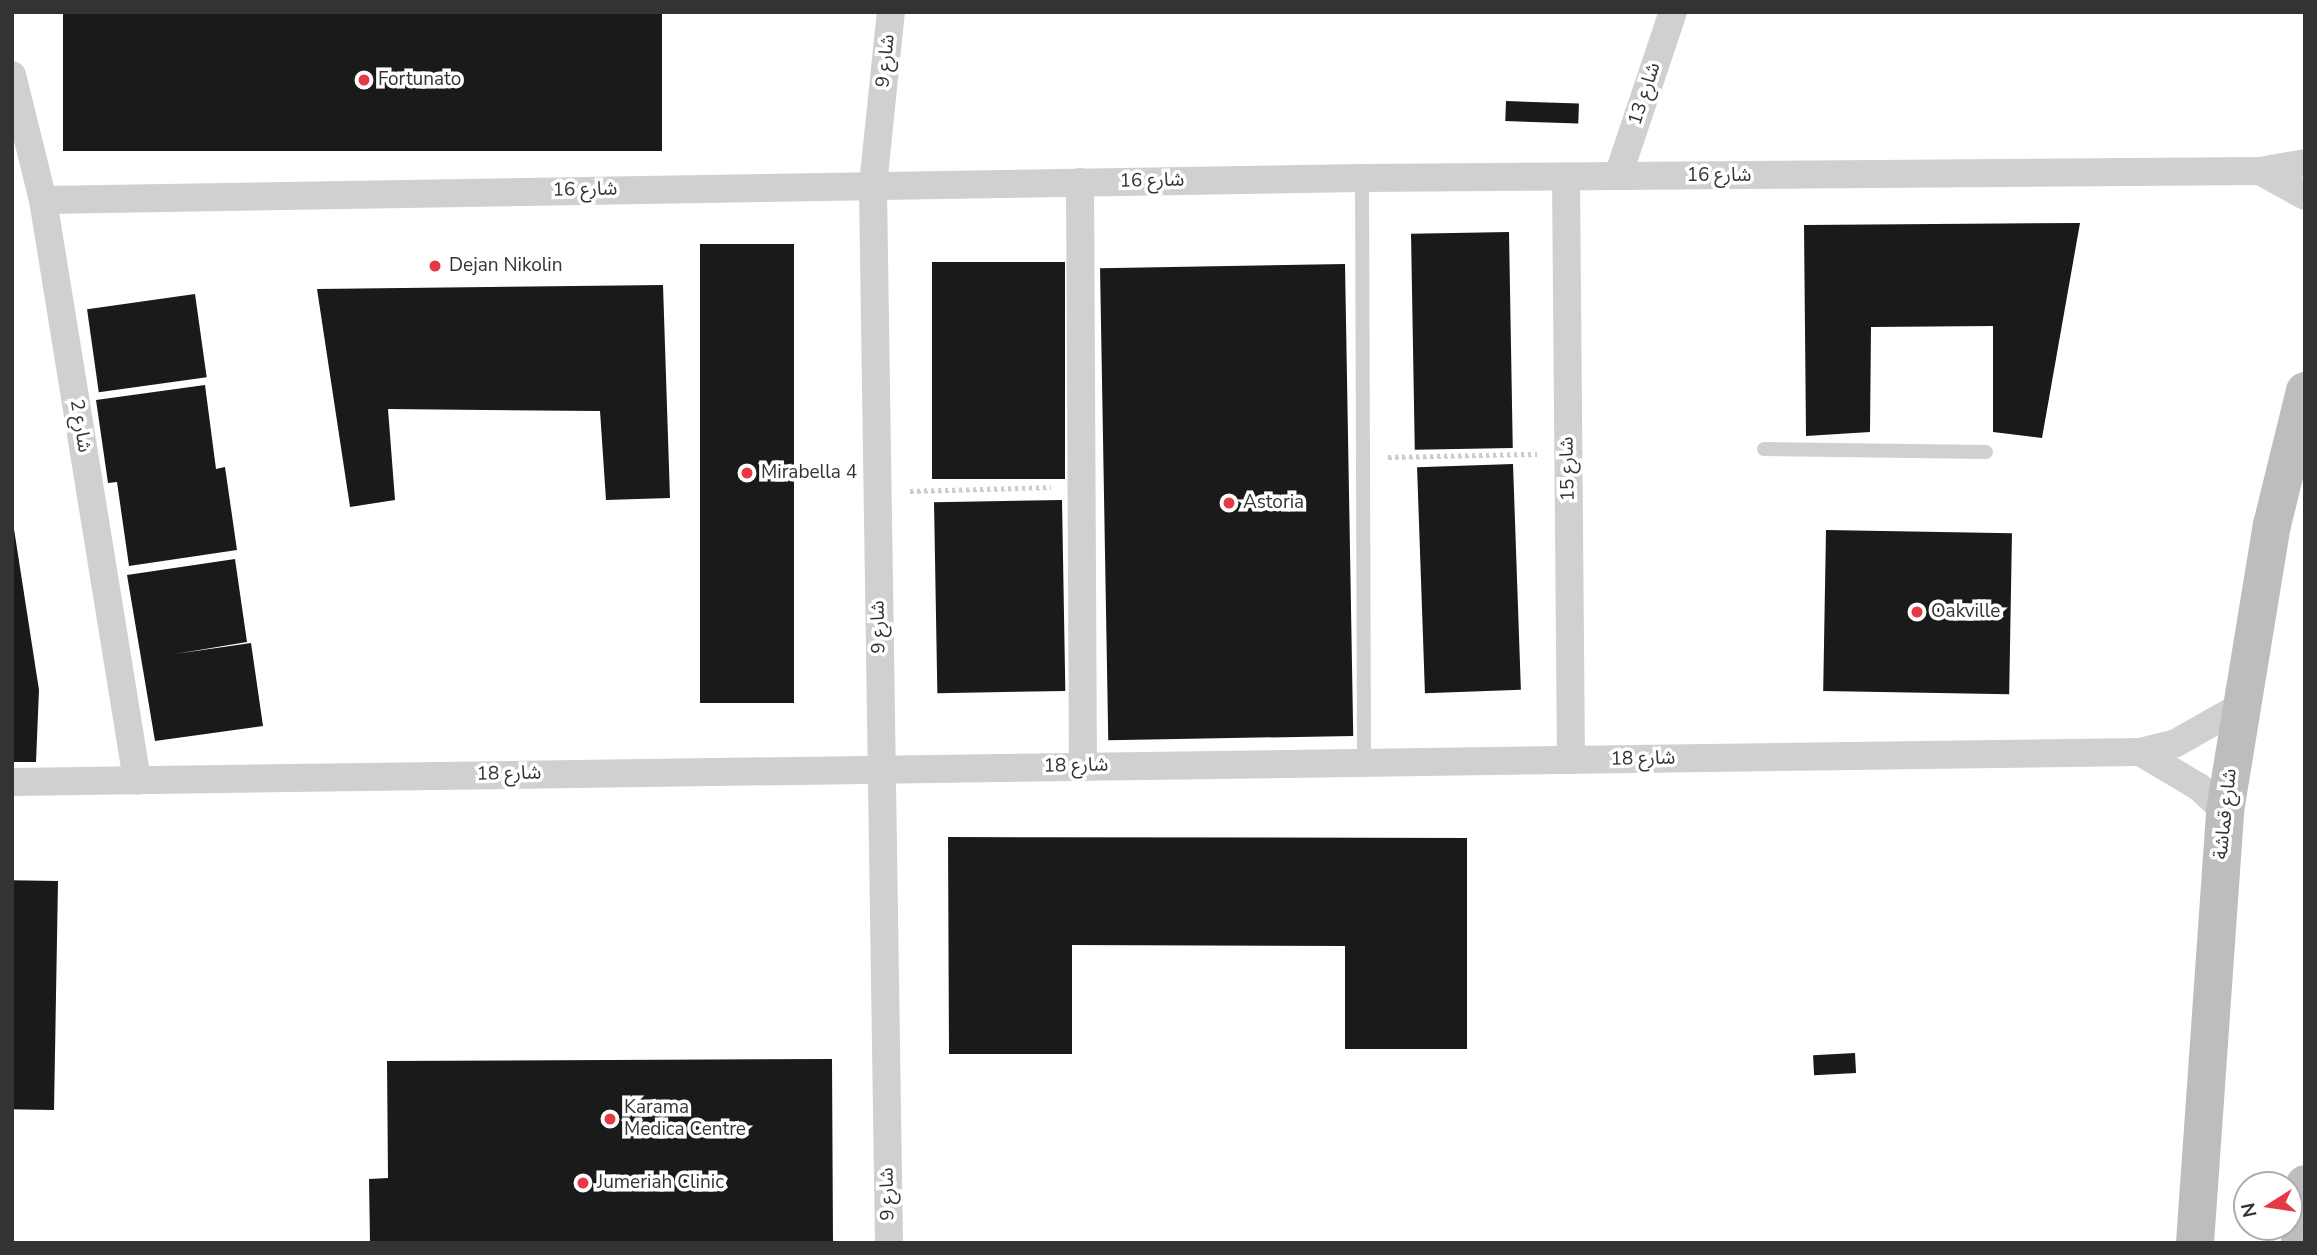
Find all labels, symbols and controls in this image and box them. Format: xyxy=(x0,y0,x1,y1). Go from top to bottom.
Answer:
street label: شارع 9 xyxy=(872,33,900,89)
street label: شارع 13 xyxy=(1624,60,1666,128)
place label: Fortunato xyxy=(378,69,461,91)
marker: Fortunato xyxy=(356,72,372,88)
street label: شارع 16 xyxy=(1687,165,1751,187)
street label: شارع 16 xyxy=(1119,169,1185,193)
street label: شارع 16 xyxy=(552,178,618,202)
place label: Dejan Nikolin xyxy=(449,255,563,277)
marker: Dejan Nikolin xyxy=(427,258,443,274)
street label: شارع 2 xyxy=(65,398,95,454)
street label: شارع 15 xyxy=(1556,436,1580,502)
place label: Mirabella 4 xyxy=(761,462,857,484)
marker: Mirabella 4 xyxy=(739,465,755,481)
place label: Astoria xyxy=(1243,492,1304,514)
marker: Astoria xyxy=(1221,495,1237,511)
street label: شارع 9 xyxy=(867,600,891,654)
place label: Oakville xyxy=(1931,601,2000,623)
marker: Oakville xyxy=(1909,604,1925,620)
street label: شارع 18 xyxy=(1610,747,1676,771)
street label: شارع 18 xyxy=(1043,754,1109,778)
street label: شارع 18 xyxy=(476,762,542,786)
street label: شارع قماشة xyxy=(2210,768,2242,860)
place label: Karama Medica Centre xyxy=(624,1097,746,1141)
marker: Karama Medica Centre xyxy=(602,1111,618,1127)
street label: شارع 9 xyxy=(876,1167,900,1221)
north arrow xyxy=(2233,1171,2303,1241)
place label: Jumeriah Clinic xyxy=(597,1172,724,1194)
marker: Jumeriah Clinic xyxy=(575,1175,591,1191)
text: N xyxy=(2235,1200,2264,1220)

